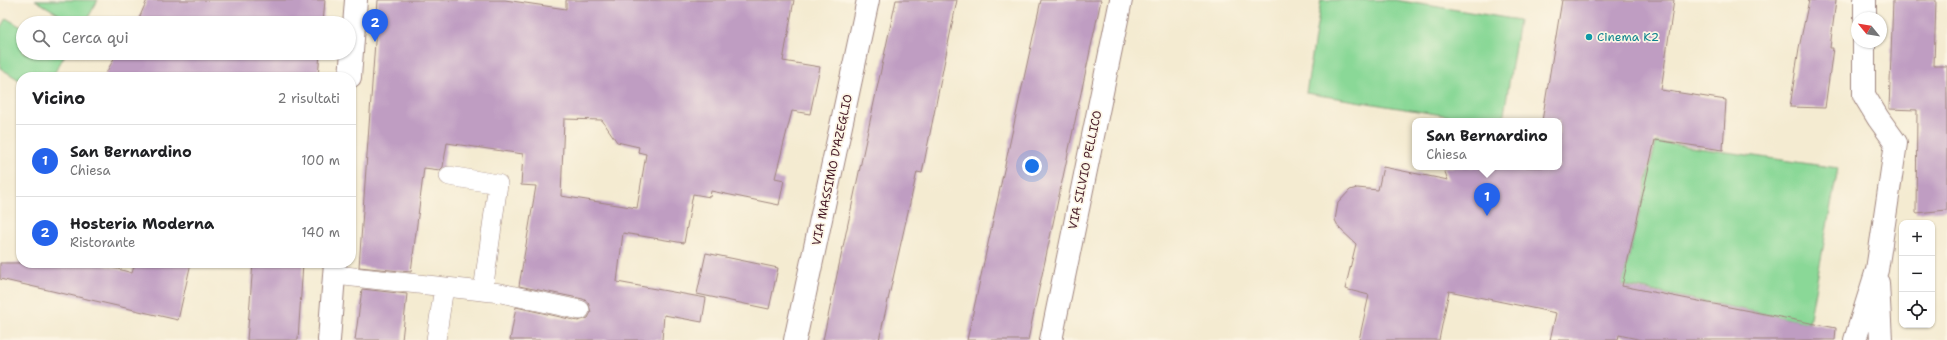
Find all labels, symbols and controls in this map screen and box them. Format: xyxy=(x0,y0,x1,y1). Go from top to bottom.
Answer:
pin: 2 xyxy=(362,9,388,42)
north arrow xyxy=(1851,12,1887,48)
search box xyxy=(16,16,356,60)
icon: search xyxy=(30,27,52,49)
text: Cerca qui xyxy=(62,28,129,48)
place label: Cinema K2 xyxy=(1597,29,1659,45)
marker: Cinema K2 xyxy=(1584,32,1594,42)
text: Vicino xyxy=(32,87,85,109)
text: 2 risultati xyxy=(277,90,340,107)
street label: VIA MASSIMO D'AZEGLIO xyxy=(808,93,856,247)
street label: VIA SILVIO PELLICO xyxy=(1065,109,1105,231)
popup xyxy=(1412,118,1562,170)
text: San Bernardino xyxy=(1426,126,1548,146)
text: San Bernardino xyxy=(70,142,192,162)
text: Chiesa xyxy=(1426,146,1467,163)
text: 1 xyxy=(42,152,48,169)
text: 100 m xyxy=(301,152,340,169)
your location xyxy=(1022,156,1042,176)
text: Chiesa xyxy=(70,162,111,179)
pin: 1 xyxy=(1474,183,1500,216)
text: Hosteria Moderna xyxy=(70,214,214,234)
map controls xyxy=(1899,220,1935,328)
button: + xyxy=(1899,220,1935,256)
text: 2 xyxy=(40,224,50,241)
text: 140 m xyxy=(301,224,340,241)
text: Ristorante xyxy=(70,234,135,251)
button: − xyxy=(1899,256,1935,292)
button: locate xyxy=(1899,292,1935,328)

